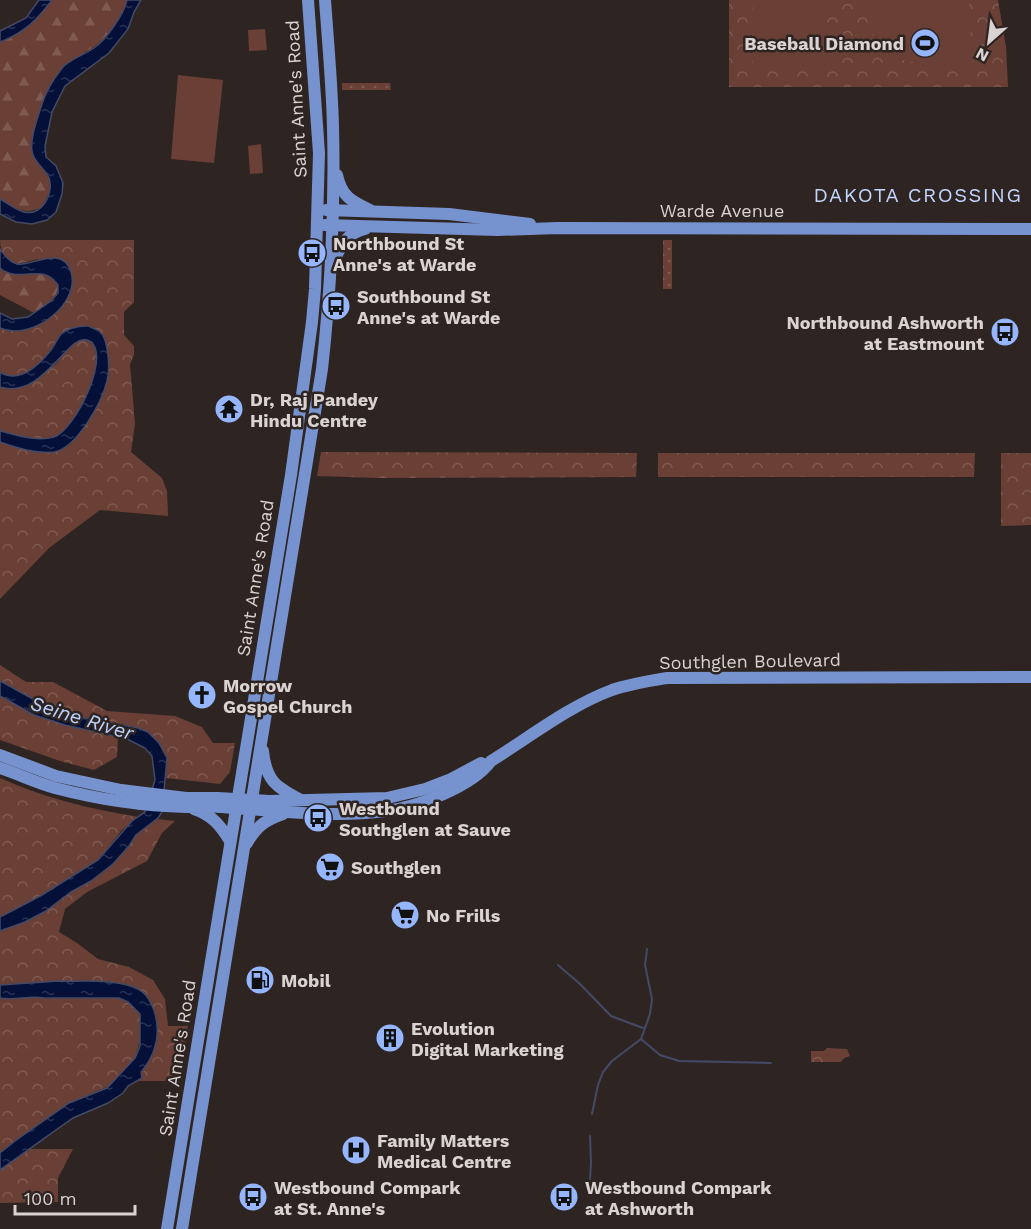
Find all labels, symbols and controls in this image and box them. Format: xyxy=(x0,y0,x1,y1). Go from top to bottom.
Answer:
north arrow xyxy=(959,12,1019,72)
street label: Saint Anne's Road xyxy=(281,19,311,179)
sports icon: Baseball Diamond xyxy=(909,27,941,59)
place label: Baseball Diamond xyxy=(744,33,904,54)
text: N xyxy=(972,44,992,66)
district label: DAKOTA CROSSING xyxy=(814,183,1022,207)
street label: Warde Avenue xyxy=(660,200,784,221)
place label: Northbound St Anne's at Warde xyxy=(333,233,476,275)
bus stop icon: Northbound St Anne's at Warde xyxy=(296,237,328,269)
place label: Southbound St Anne's at Warde xyxy=(357,286,500,328)
bus stop icon: Southbound St Anne's at Warde xyxy=(320,290,352,322)
place label: Northbound Ashworth at Eastmount xyxy=(786,312,984,354)
bus stop icon: Northbound Ashworth at Eastmount xyxy=(989,316,1021,348)
place label: Dr, Raj Pandey Hindu Centre xyxy=(250,389,379,431)
temple icon: Dr, Raj Pandey Hindu Centre xyxy=(213,393,245,425)
street label: Saint Anne's Road xyxy=(232,498,278,658)
street label: Southglen Boulevard xyxy=(659,649,841,673)
place label: Morrow Gospel Church xyxy=(223,675,352,717)
church icon: Morrow Gospel Church xyxy=(186,679,218,711)
water label: Seine River xyxy=(27,691,138,745)
place label: Westbound Southglen at Sauve xyxy=(339,798,511,840)
bus stop icon: Westbound Southglen at Sauve xyxy=(302,802,334,834)
supermarket icon: Southglen xyxy=(314,851,346,883)
place label: Southglen xyxy=(351,857,441,878)
supermarket icon: No Frills xyxy=(389,899,421,931)
place label: No Frills xyxy=(426,905,501,926)
fuel station icon: Mobil xyxy=(244,964,276,996)
place label: Mobil xyxy=(281,970,331,991)
street label: Saint Anne's Road xyxy=(154,978,200,1138)
place label: Evolution Digital Marketing xyxy=(411,1018,564,1060)
building icon: Evolution Digital Marketing xyxy=(374,1022,406,1054)
place label: Family Matters Medical Centre xyxy=(377,1130,511,1172)
hospital icon: Family Matters Medical Centre xyxy=(340,1134,372,1166)
place label: Westbound Compark at St. Anne's xyxy=(274,1177,461,1219)
place label: Westbound Compark at Ashworth xyxy=(585,1177,772,1219)
scale bar xyxy=(15,1178,135,1216)
bus stop icon: Westbound Compark at St. Anne's xyxy=(237,1181,269,1213)
bus stop icon: Westbound Compark at Ashworth xyxy=(548,1181,580,1213)
text: 100 m xyxy=(24,1188,77,1209)

